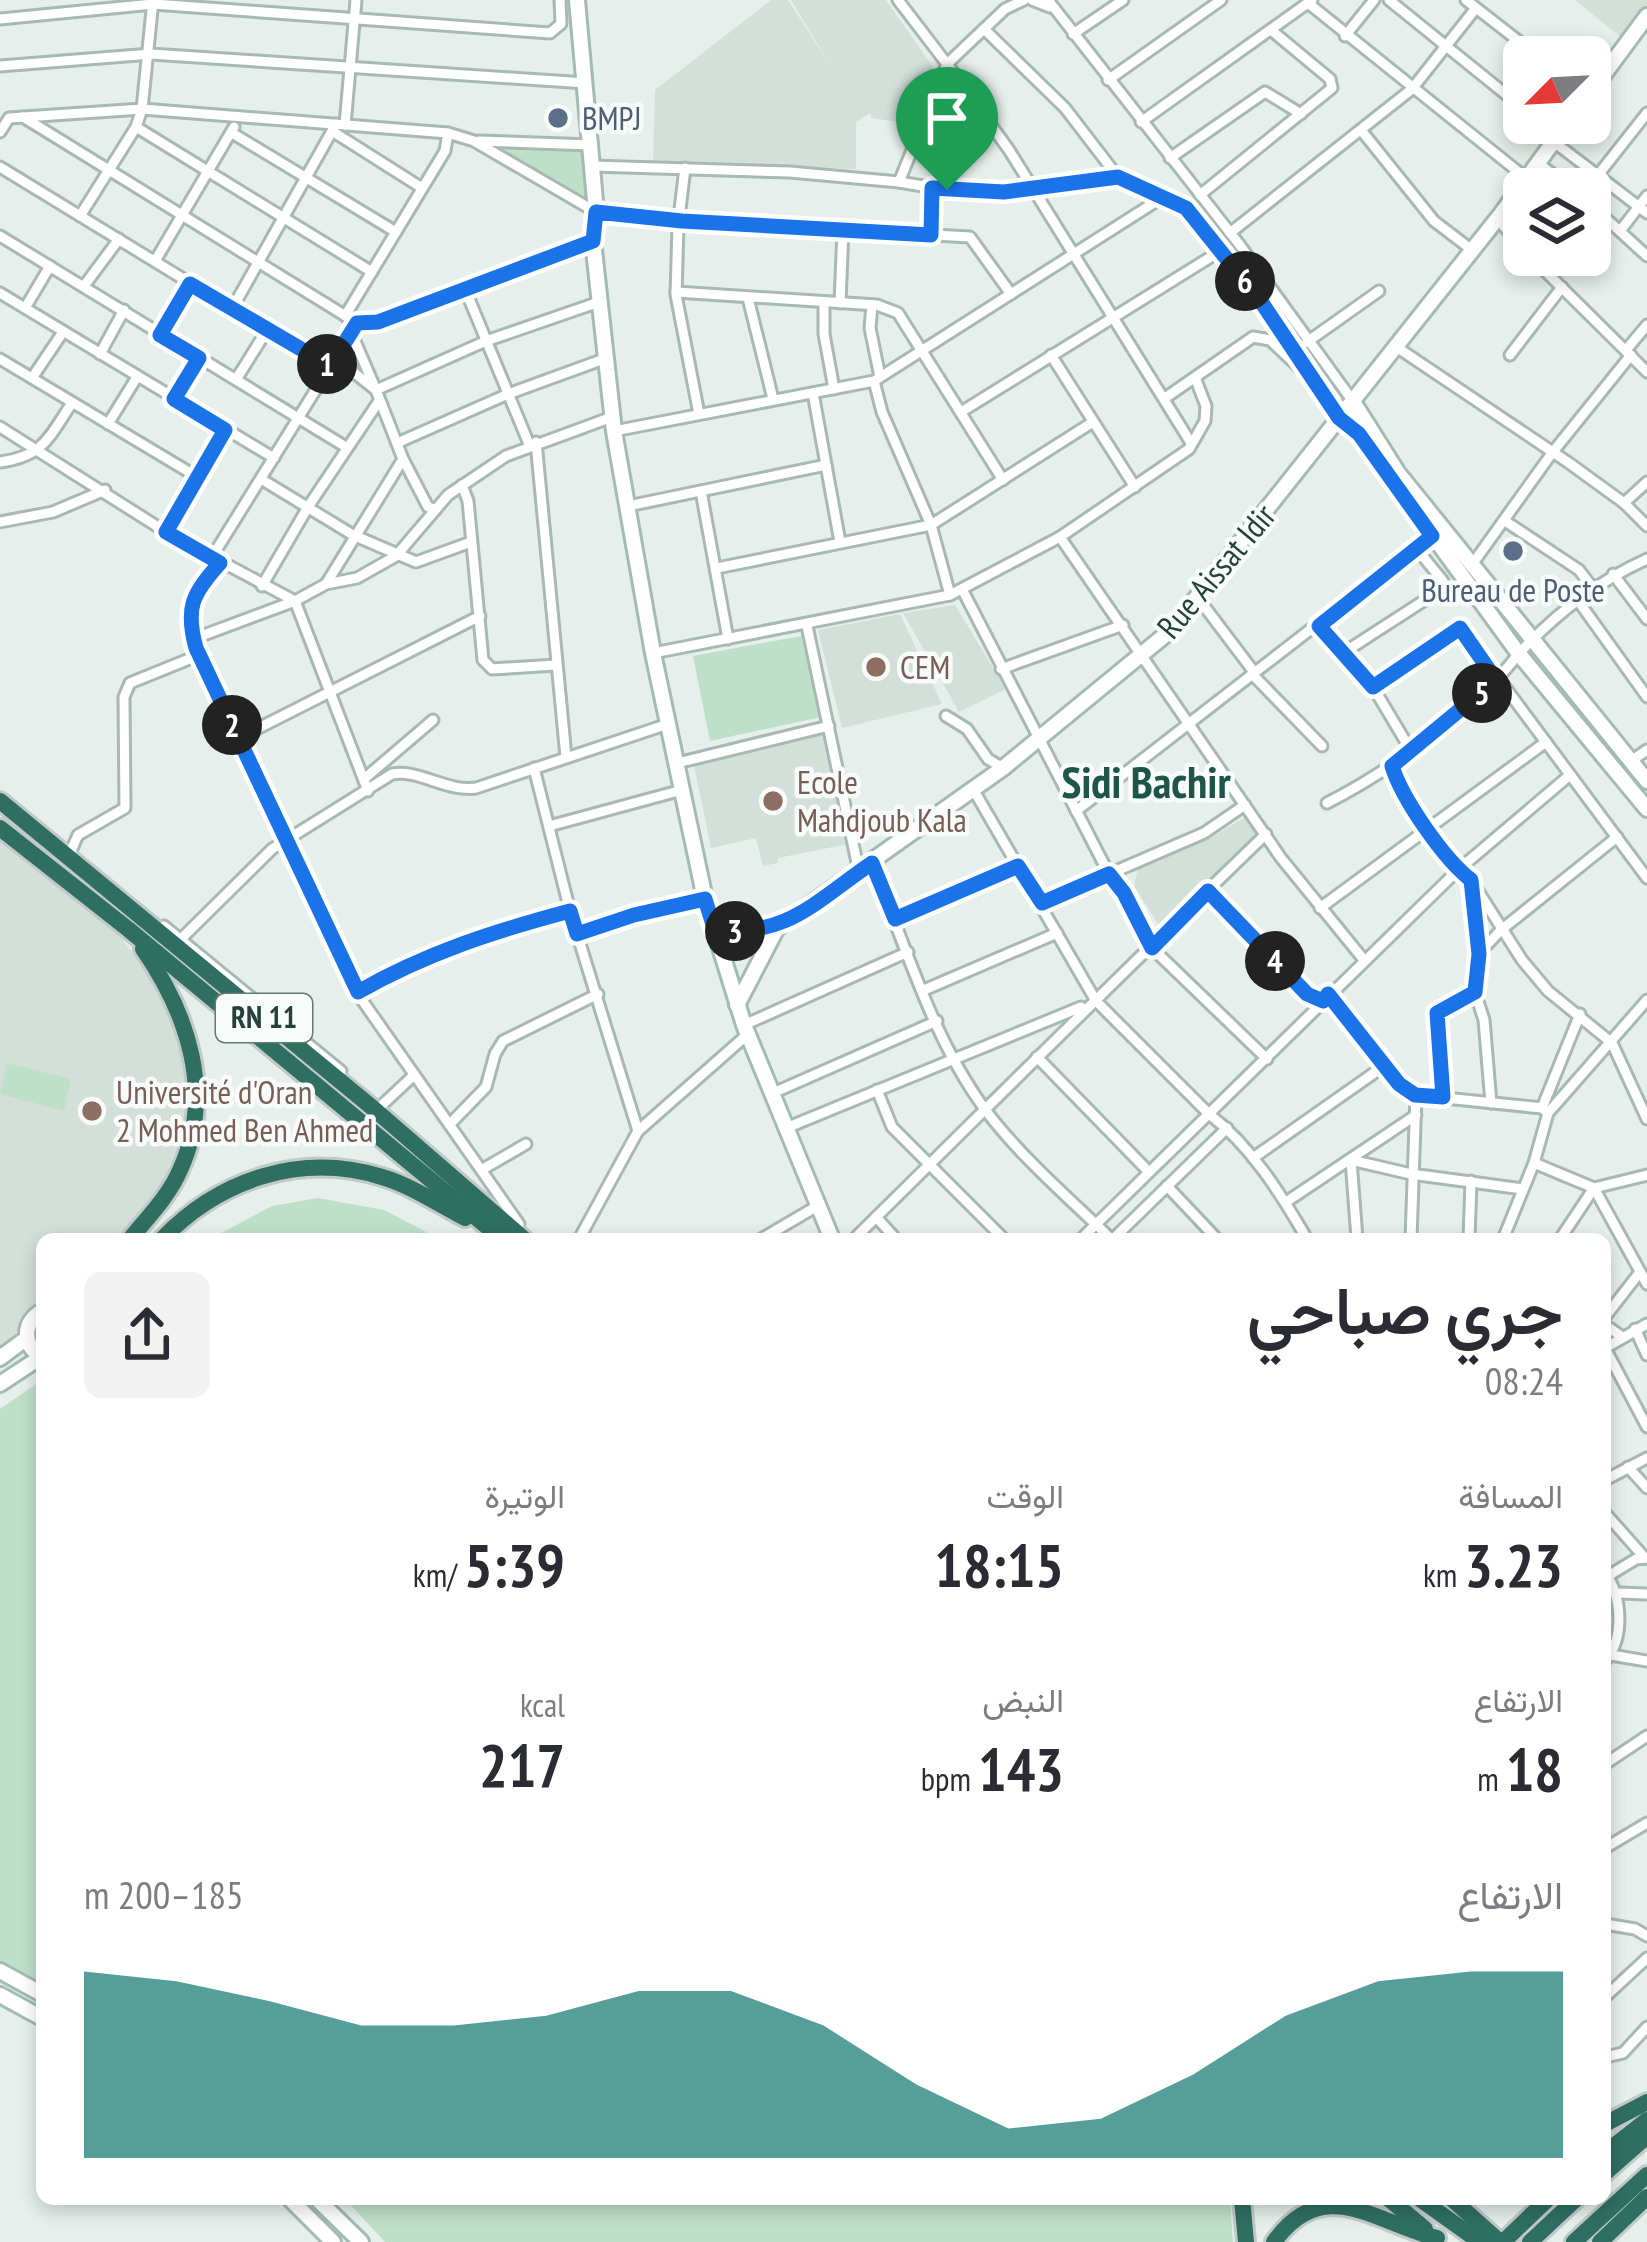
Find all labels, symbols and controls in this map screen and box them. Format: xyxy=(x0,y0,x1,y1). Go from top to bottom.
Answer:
north arrow xyxy=(1503,36,1611,144)
map controls xyxy=(1503,36,1611,276)
pin xyxy=(896,67,998,190)
icon: arrive xyxy=(914,85,980,151)
place label: BMPJ xyxy=(582,96,641,139)
marker: BMPJ xyxy=(545,105,571,131)
button: layers xyxy=(1503,168,1611,276)
pin: 6 xyxy=(1215,251,1275,311)
text: 6 xyxy=(1237,259,1253,302)
pin: 1 xyxy=(297,334,357,394)
text: 1 xyxy=(319,342,335,385)
street label: Rue Aissat Idir xyxy=(1147,495,1284,647)
marker: Bureau de Poste xyxy=(1500,538,1526,564)
place label: Bureau de Poste xyxy=(1421,568,1605,611)
place label: CEM xyxy=(900,645,950,688)
marker: CEM xyxy=(863,654,889,680)
pin: 5 xyxy=(1452,663,1512,723)
text: 5 xyxy=(1474,671,1490,714)
pin: 2 xyxy=(202,695,262,755)
text: 2 xyxy=(224,703,240,746)
district label: Sidi Bachir xyxy=(1061,752,1231,810)
place label: Ecole Mahdjoub Kala xyxy=(797,760,967,841)
marker: Ecole Mahdjoub Kala xyxy=(760,788,786,814)
pin: 3 xyxy=(705,901,765,961)
text: 3 xyxy=(727,909,743,952)
pin: 4 xyxy=(1245,931,1305,991)
text: 4 xyxy=(1267,939,1283,982)
road number: RN 11 xyxy=(216,994,312,1042)
place label: Université d'Oran 2 Mohmed Ben Ahmed xyxy=(116,1070,373,1151)
marker: Université d'Oran 2 Mohmed Ben Ahmed xyxy=(79,1098,105,1124)
text: جري صباحي xyxy=(1247,1267,1563,1352)
button: share xyxy=(84,1272,210,1398)
text: 08:24 xyxy=(1485,1355,1563,1406)
text: الوتيرة xyxy=(484,1474,565,1517)
text: الوقت xyxy=(986,1474,1064,1517)
text: المسافة xyxy=(1458,1474,1563,1517)
text: 5:39 xyxy=(464,1526,565,1604)
text: 18:15 xyxy=(934,1526,1064,1604)
text: 3.23 xyxy=(1464,1526,1563,1604)
text: /km xyxy=(413,1553,464,1596)
text: km xyxy=(1423,1553,1464,1596)
text: النبض xyxy=(982,1678,1064,1721)
text: الارتفاع xyxy=(1473,1678,1563,1721)
text: kcal xyxy=(520,1683,565,1726)
text: 217 xyxy=(479,1726,565,1804)
text: 143 xyxy=(978,1730,1064,1808)
text: 18 xyxy=(1506,1730,1563,1808)
text: bpm xyxy=(921,1757,978,1800)
text: m xyxy=(1477,1757,1506,1800)
text: 185–200 m xyxy=(84,1869,244,1920)
text: الارتفاع xyxy=(1457,1869,1563,1920)

